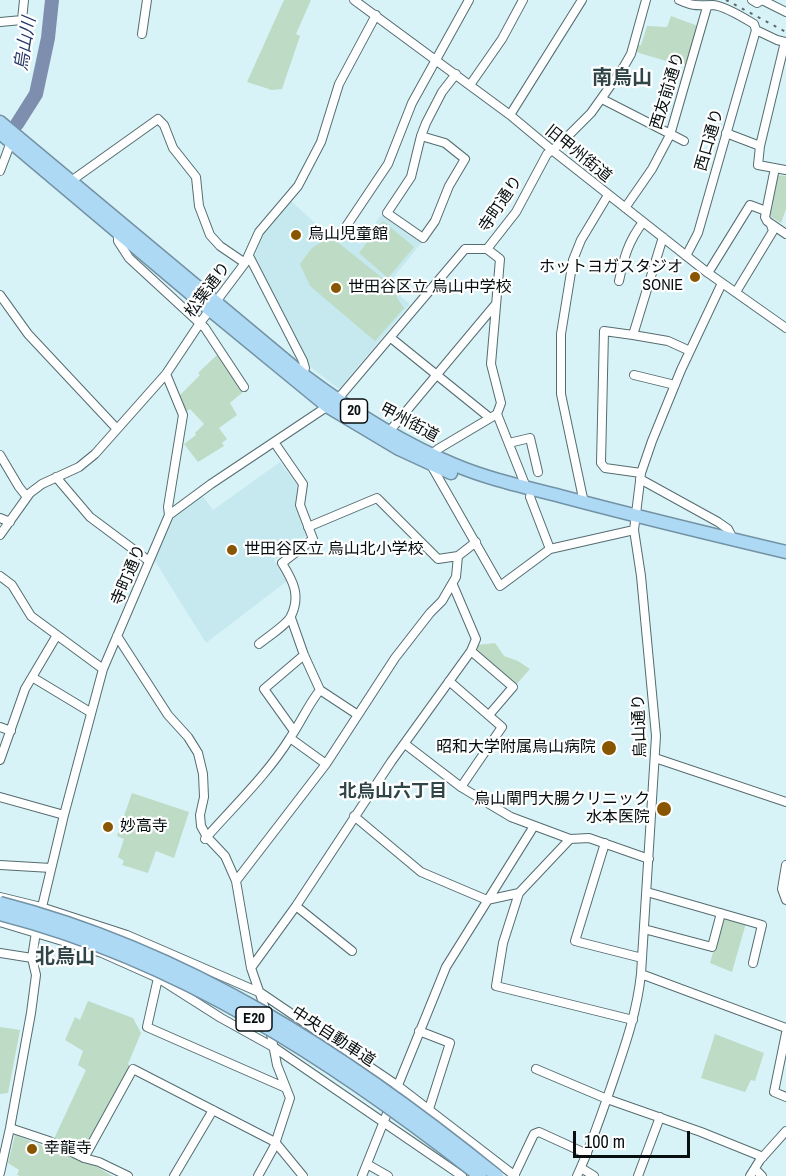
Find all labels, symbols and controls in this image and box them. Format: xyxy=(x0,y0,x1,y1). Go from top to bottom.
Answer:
water label: 烏山川 xyxy=(11,16,41,72)
street label: 西友前通り xyxy=(647,50,689,132)
district label: 南烏山 xyxy=(592,67,652,91)
street label: 西口通り xyxy=(692,107,728,173)
street label: 旧甲州街道 xyxy=(541,121,615,187)
street label: 寺町通り xyxy=(475,172,527,236)
place label: 烏山児童館 xyxy=(308,225,388,245)
marker: 烏山児童館 xyxy=(289,228,303,242)
place label: ホットヨガスタジオ SONIE xyxy=(539,258,683,296)
street label: 松葉通り xyxy=(181,259,235,321)
marker: ホットヨガスタジオ SONIE xyxy=(688,270,702,284)
place label: 世田谷区立 烏山中学校 xyxy=(348,278,512,298)
marker: 世田谷区立 烏山中学校 xyxy=(329,281,343,295)
road number: 20 xyxy=(340,399,368,423)
street label: 甲州街道 xyxy=(376,400,442,446)
place label: 世田谷区立 烏山北小学校 xyxy=(244,540,424,560)
street label: 寺町通り xyxy=(108,542,150,608)
marker: 世田谷区立 烏山北小学校 xyxy=(225,543,239,557)
street label: 烏山通り xyxy=(629,694,651,758)
place label: 昭和大学附属烏山病院 xyxy=(436,738,596,758)
marker: 昭和大学附属烏山病院 xyxy=(600,739,618,757)
district label: 北烏山六丁目 xyxy=(339,781,447,803)
place label: 烏山閘門大腸クリニック 水本医院 xyxy=(474,790,650,828)
marker: 烏山閘門大腸クリニック 水本医院 xyxy=(655,800,673,818)
place label: 妙高寺 xyxy=(120,817,168,837)
marker: 妙高寺 xyxy=(101,820,115,834)
district label: 北烏山 xyxy=(35,946,95,970)
street label: 中央自動車道 xyxy=(288,1003,378,1071)
road number: E20 xyxy=(236,1007,272,1031)
scale bar xyxy=(576,1119,693,1157)
text: 100 m xyxy=(584,1129,625,1154)
place label: 幸龍寺 xyxy=(44,1139,92,1159)
marker: 幸龍寺 xyxy=(25,1142,39,1156)

